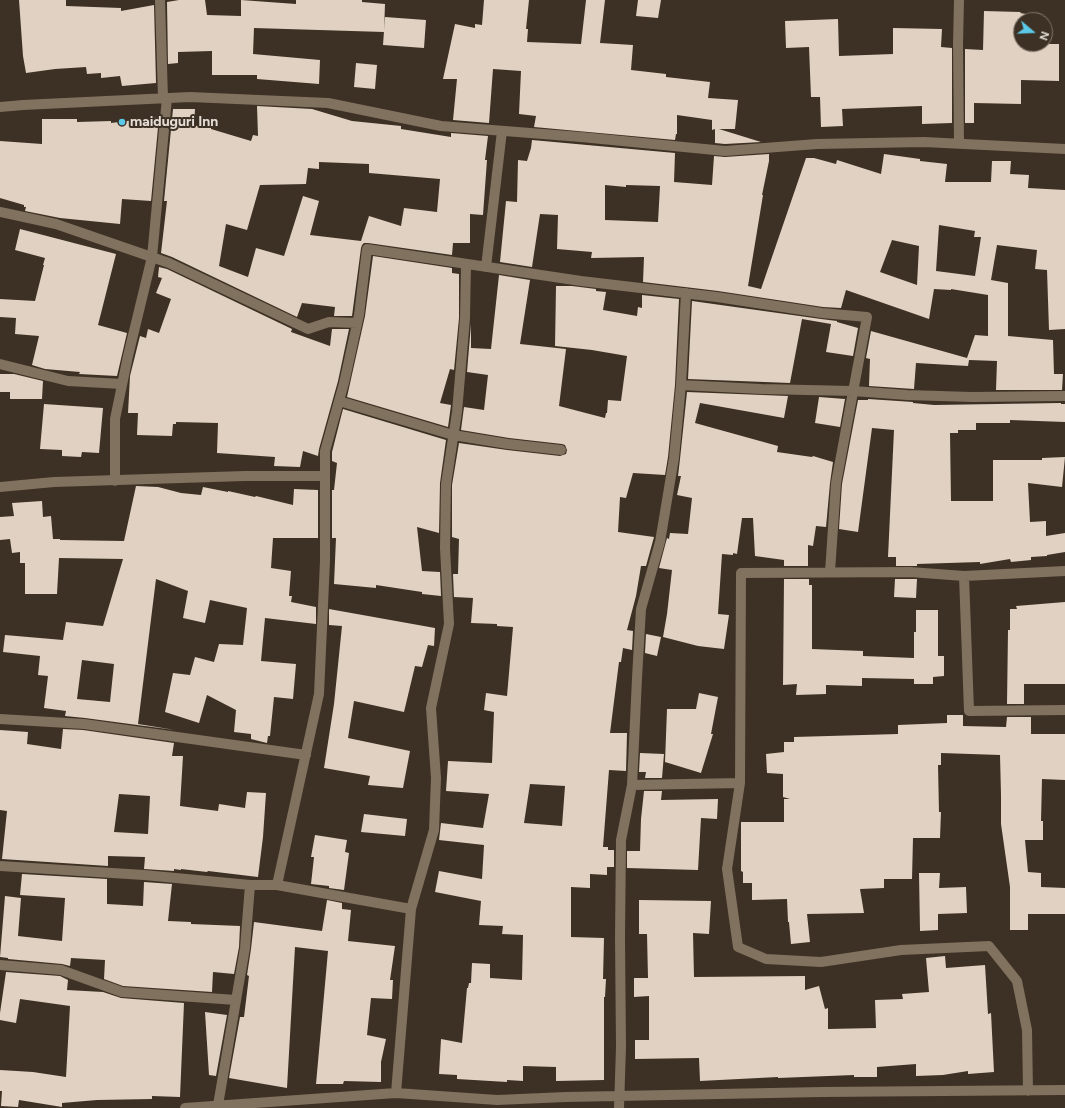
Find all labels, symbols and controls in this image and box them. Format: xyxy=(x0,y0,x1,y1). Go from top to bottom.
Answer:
north arrow xyxy=(1013,12,1053,52)
text: N xyxy=(1036,30,1051,42)
place label: maiduguri Inn xyxy=(130,114,218,130)
marker: maiduguri Inn xyxy=(117,117,127,127)

